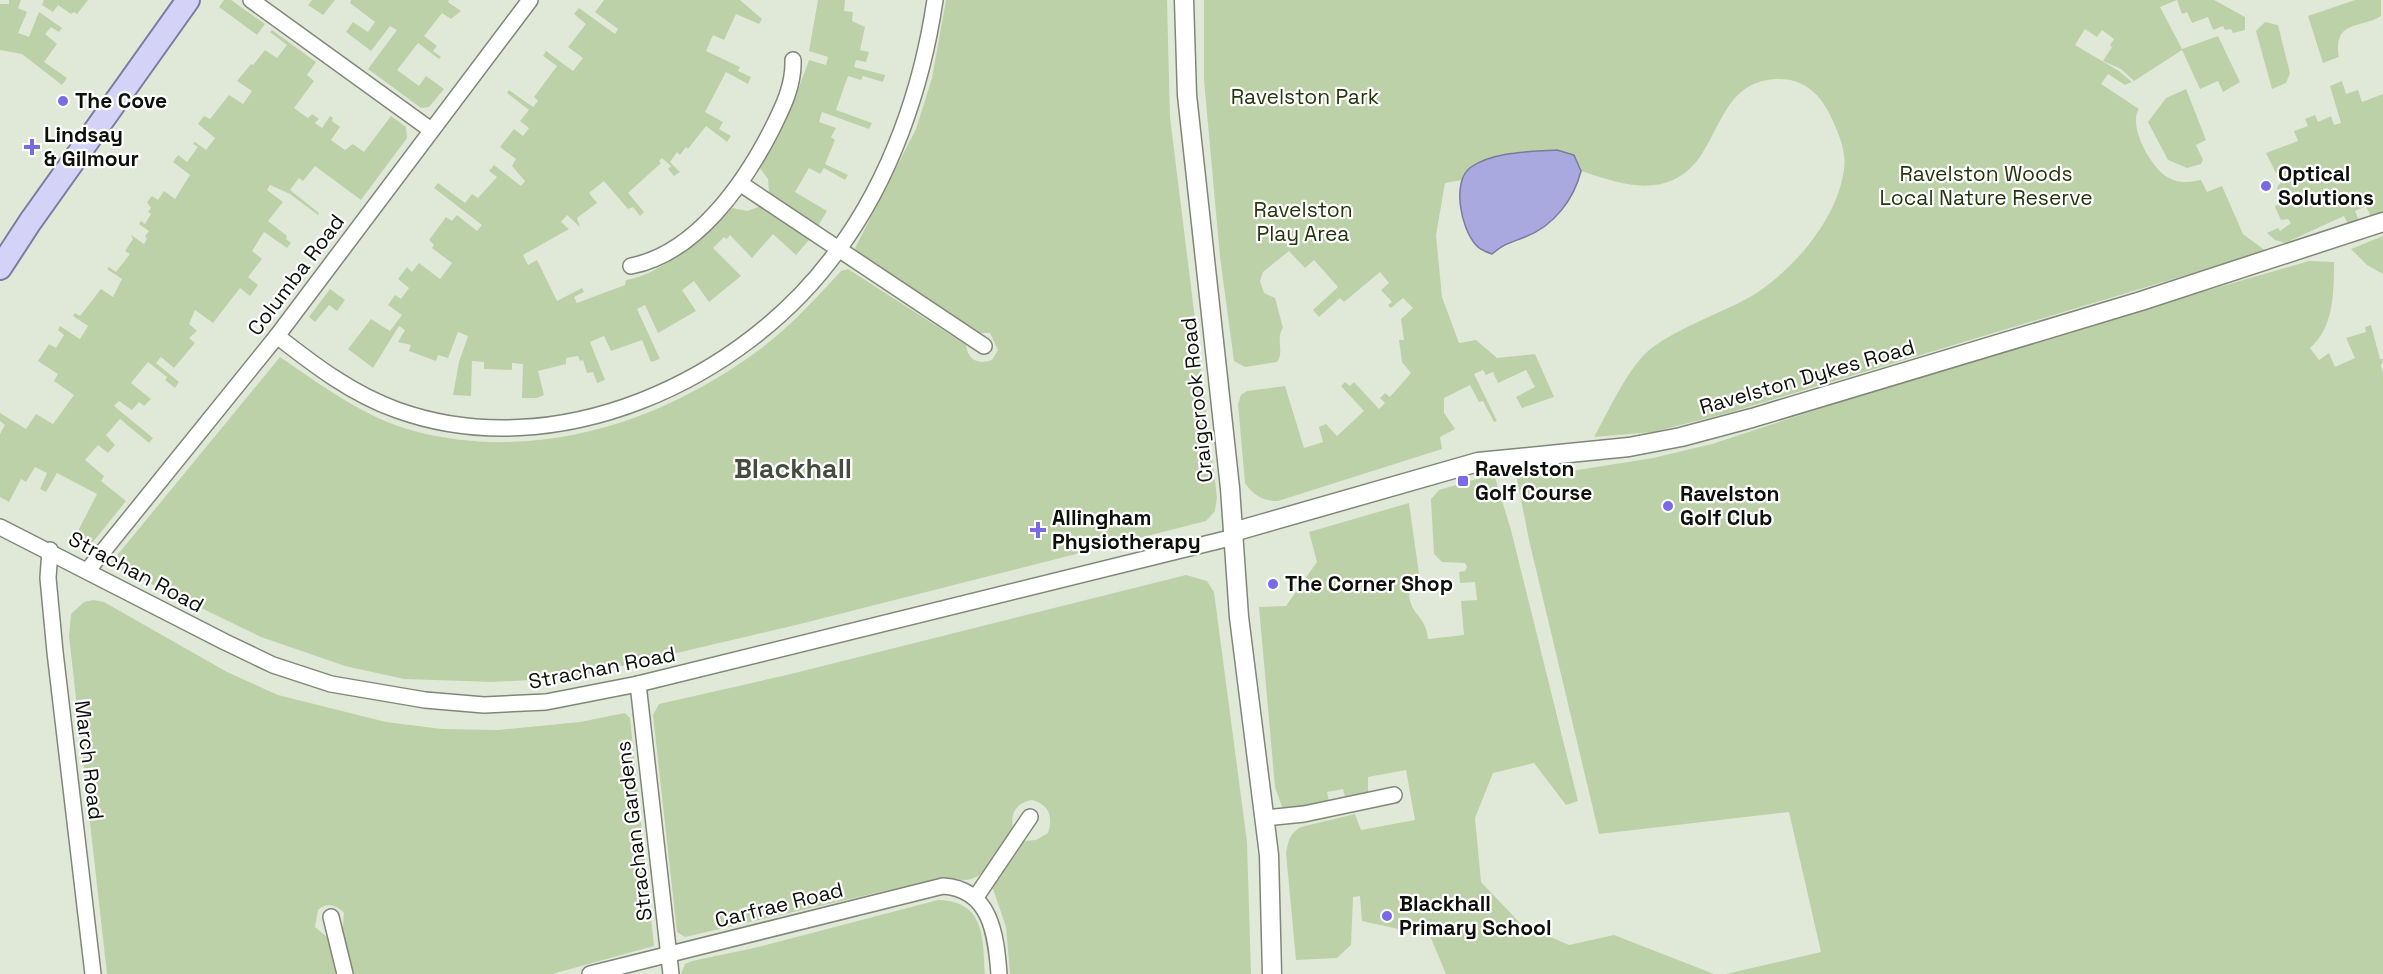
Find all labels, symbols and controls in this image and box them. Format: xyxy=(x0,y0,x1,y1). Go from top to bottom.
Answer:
park label: Ravelston Park xyxy=(1231,83,1379,110)
place label: The Cove xyxy=(75,87,167,114)
marker: The Cove xyxy=(56,94,70,108)
place label: Lindsay & Gilmour xyxy=(44,121,139,172)
marker: Lindsay & Gilmour xyxy=(25,140,39,154)
park label: Ravelston Woods Local Nature Reserve xyxy=(1879,160,2093,211)
place label: Optical Solutions xyxy=(2278,160,2374,211)
marker: Optical Solutions xyxy=(2259,179,2273,193)
park label: Ravelston Play Area xyxy=(1253,196,1353,247)
street label: Columba Road xyxy=(241,209,350,341)
street label: Craigcrook Road xyxy=(1174,316,1219,484)
street label: Ravelston Dykes Road xyxy=(1696,333,1918,420)
district label: Blackhall xyxy=(734,451,852,486)
place label: Ravelston Golf Course xyxy=(1475,455,1592,506)
marker: Ravelston Golf Course xyxy=(1456,474,1470,488)
place label: Ravelston Golf Club xyxy=(1680,480,1780,531)
marker: Ravelston Golf Club xyxy=(1661,499,1675,513)
place label: Allingham Physiotherapy xyxy=(1052,504,1201,555)
marker: Allingham Physiotherapy xyxy=(1029,521,1047,539)
street label: Strachan Road xyxy=(64,525,208,619)
place label: The Corner Shop xyxy=(1285,570,1453,597)
marker: The Corner Shop xyxy=(1266,577,1280,591)
street label: Strachan Road xyxy=(526,640,678,695)
street label: March Road xyxy=(69,699,110,821)
street label: Strachan Gardens xyxy=(609,740,658,923)
street label: Carfrae Road xyxy=(712,876,846,934)
place label: Blackhall Primary School xyxy=(1399,890,1552,941)
marker: Blackhall Primary School xyxy=(1380,909,1394,923)

